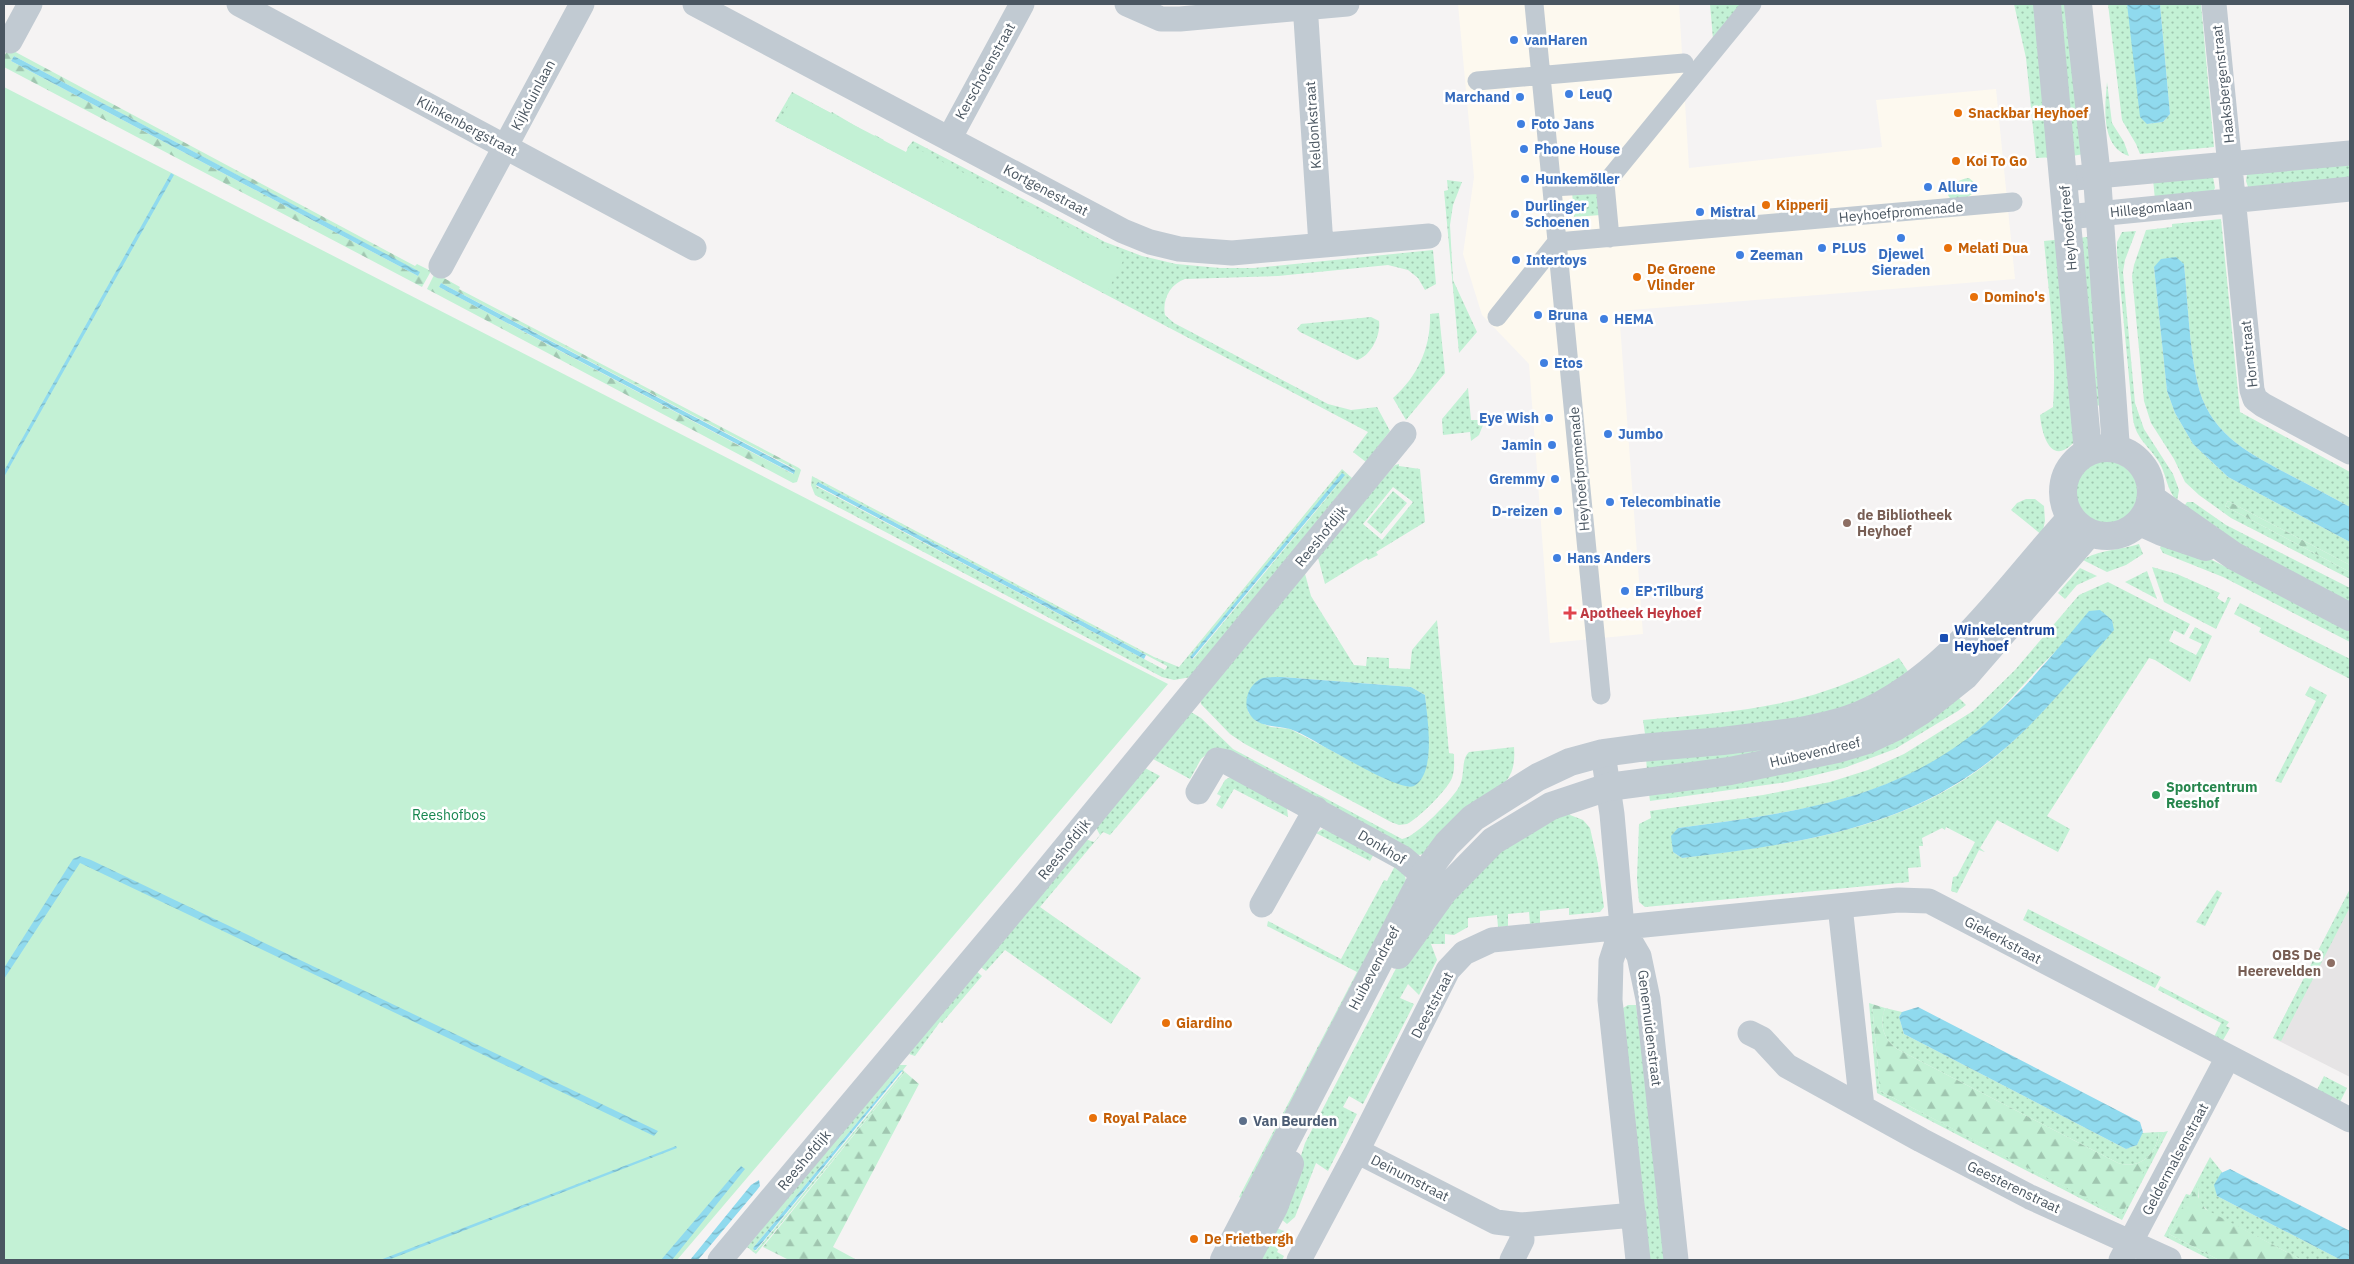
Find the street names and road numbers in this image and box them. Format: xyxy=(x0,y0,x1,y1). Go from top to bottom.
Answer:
street label: Kerschotenstraat xyxy=(951,19,1019,123)
street label: Haaksbergenstraat xyxy=(2208,24,2238,144)
street label: Kijkduinlaan xyxy=(507,57,559,133)
street label: Keldonkstraat xyxy=(1301,81,1325,169)
street label: Klinkenbergstraat xyxy=(414,92,521,160)
street label: Kortgenestraat xyxy=(1000,160,1092,220)
street label: Heyhoefdreef xyxy=(2055,184,2081,271)
street label: Hillegomlaan xyxy=(2109,195,2193,221)
street label: Heyhoefpromenade xyxy=(1838,198,1964,226)
street label: Hornstraat xyxy=(2237,319,2261,388)
street label: Heyhoefpromenade xyxy=(1565,406,1593,532)
street label: Reeshofdijk xyxy=(1291,501,1352,570)
street label: Huibevendreef xyxy=(1768,733,1863,771)
street label: Reeshofdijk xyxy=(1034,814,1095,883)
street label: Donkhof xyxy=(1355,826,1410,869)
street label: Giekerkstraat xyxy=(1961,912,2045,968)
street label: Huibevendreef xyxy=(1344,923,1404,1013)
street label: Deeststraat xyxy=(1407,968,1457,1041)
street label: Genemuidenstraat xyxy=(1634,969,1666,1087)
street label: Geldermalsenstraat xyxy=(2138,1100,2212,1218)
street label: Reeshofdijk xyxy=(773,1126,835,1194)
street label: Deinumstraat xyxy=(1368,1151,1452,1205)
street label: Geesterenstraat xyxy=(1964,1157,2064,1217)

